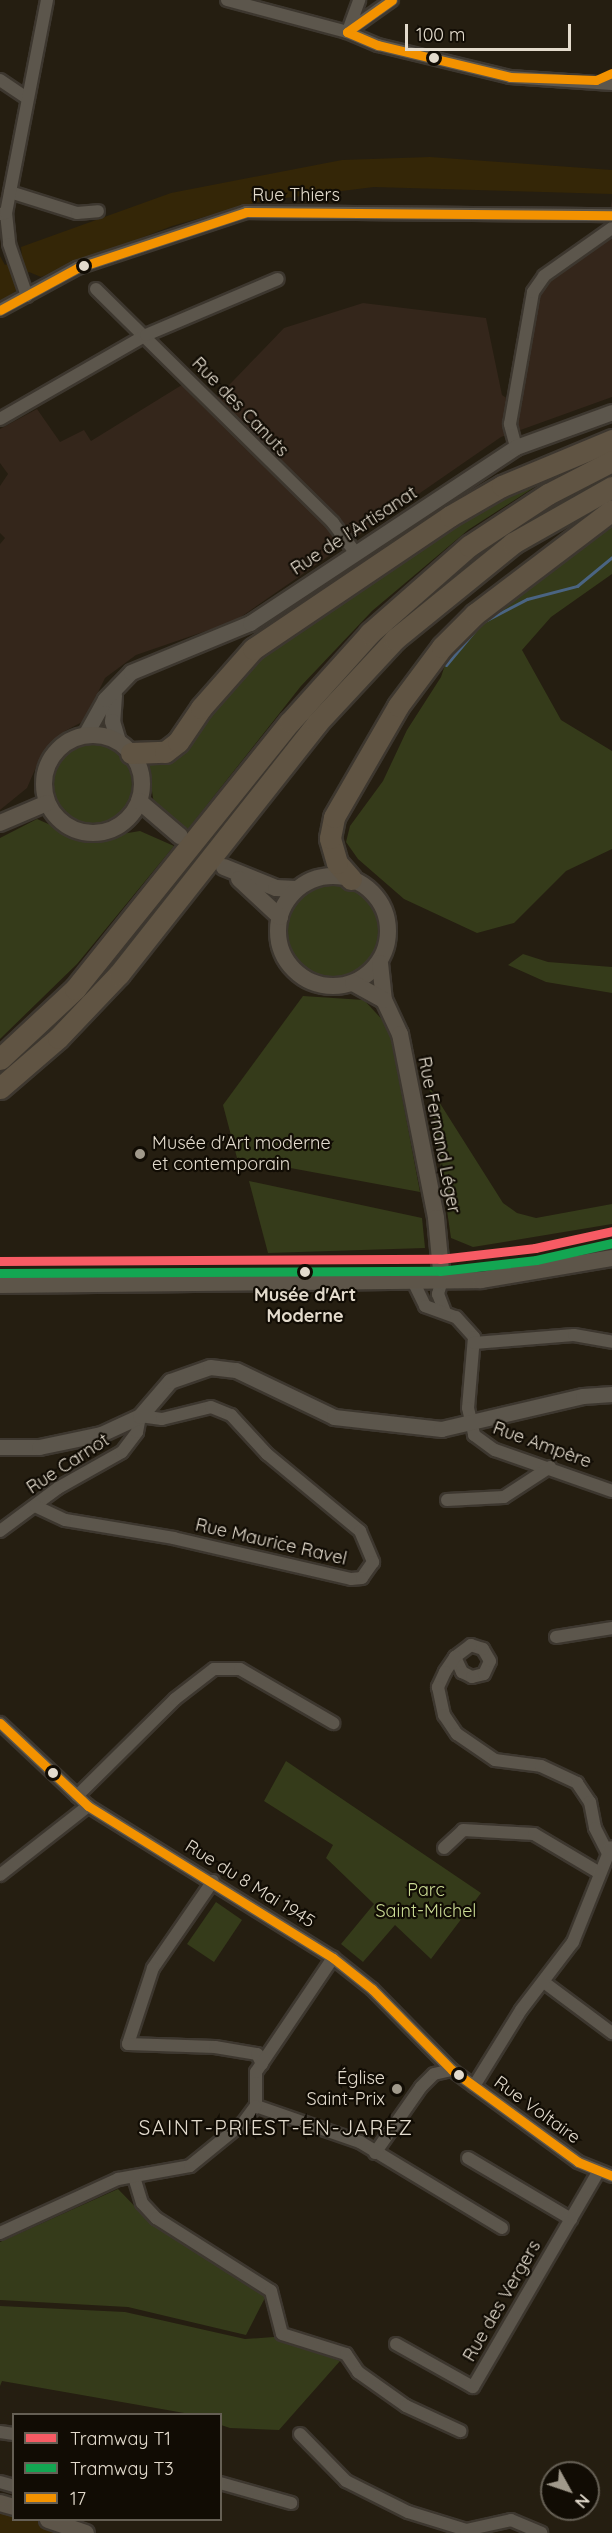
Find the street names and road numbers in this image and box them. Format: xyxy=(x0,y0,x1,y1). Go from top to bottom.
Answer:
street label: Rue Thiers xyxy=(252,184,340,206)
street label: Rue des Canuts xyxy=(187,353,293,461)
street label: Rue de l'Artisanat xyxy=(287,482,421,580)
street label: Rue Fernand Léger xyxy=(413,1055,465,1215)
street label: Rue Ampère xyxy=(490,1417,594,1473)
street label: Rue Carnot xyxy=(23,1429,113,1499)
street label: Rue Maurice Ravel xyxy=(193,1514,349,1570)
street label: Rue du 8 Mai 1945 xyxy=(181,1835,319,1933)
street label: Rue Voltaire xyxy=(490,2071,584,2149)
street label: Rue des Vergers xyxy=(459,2237,545,2365)

